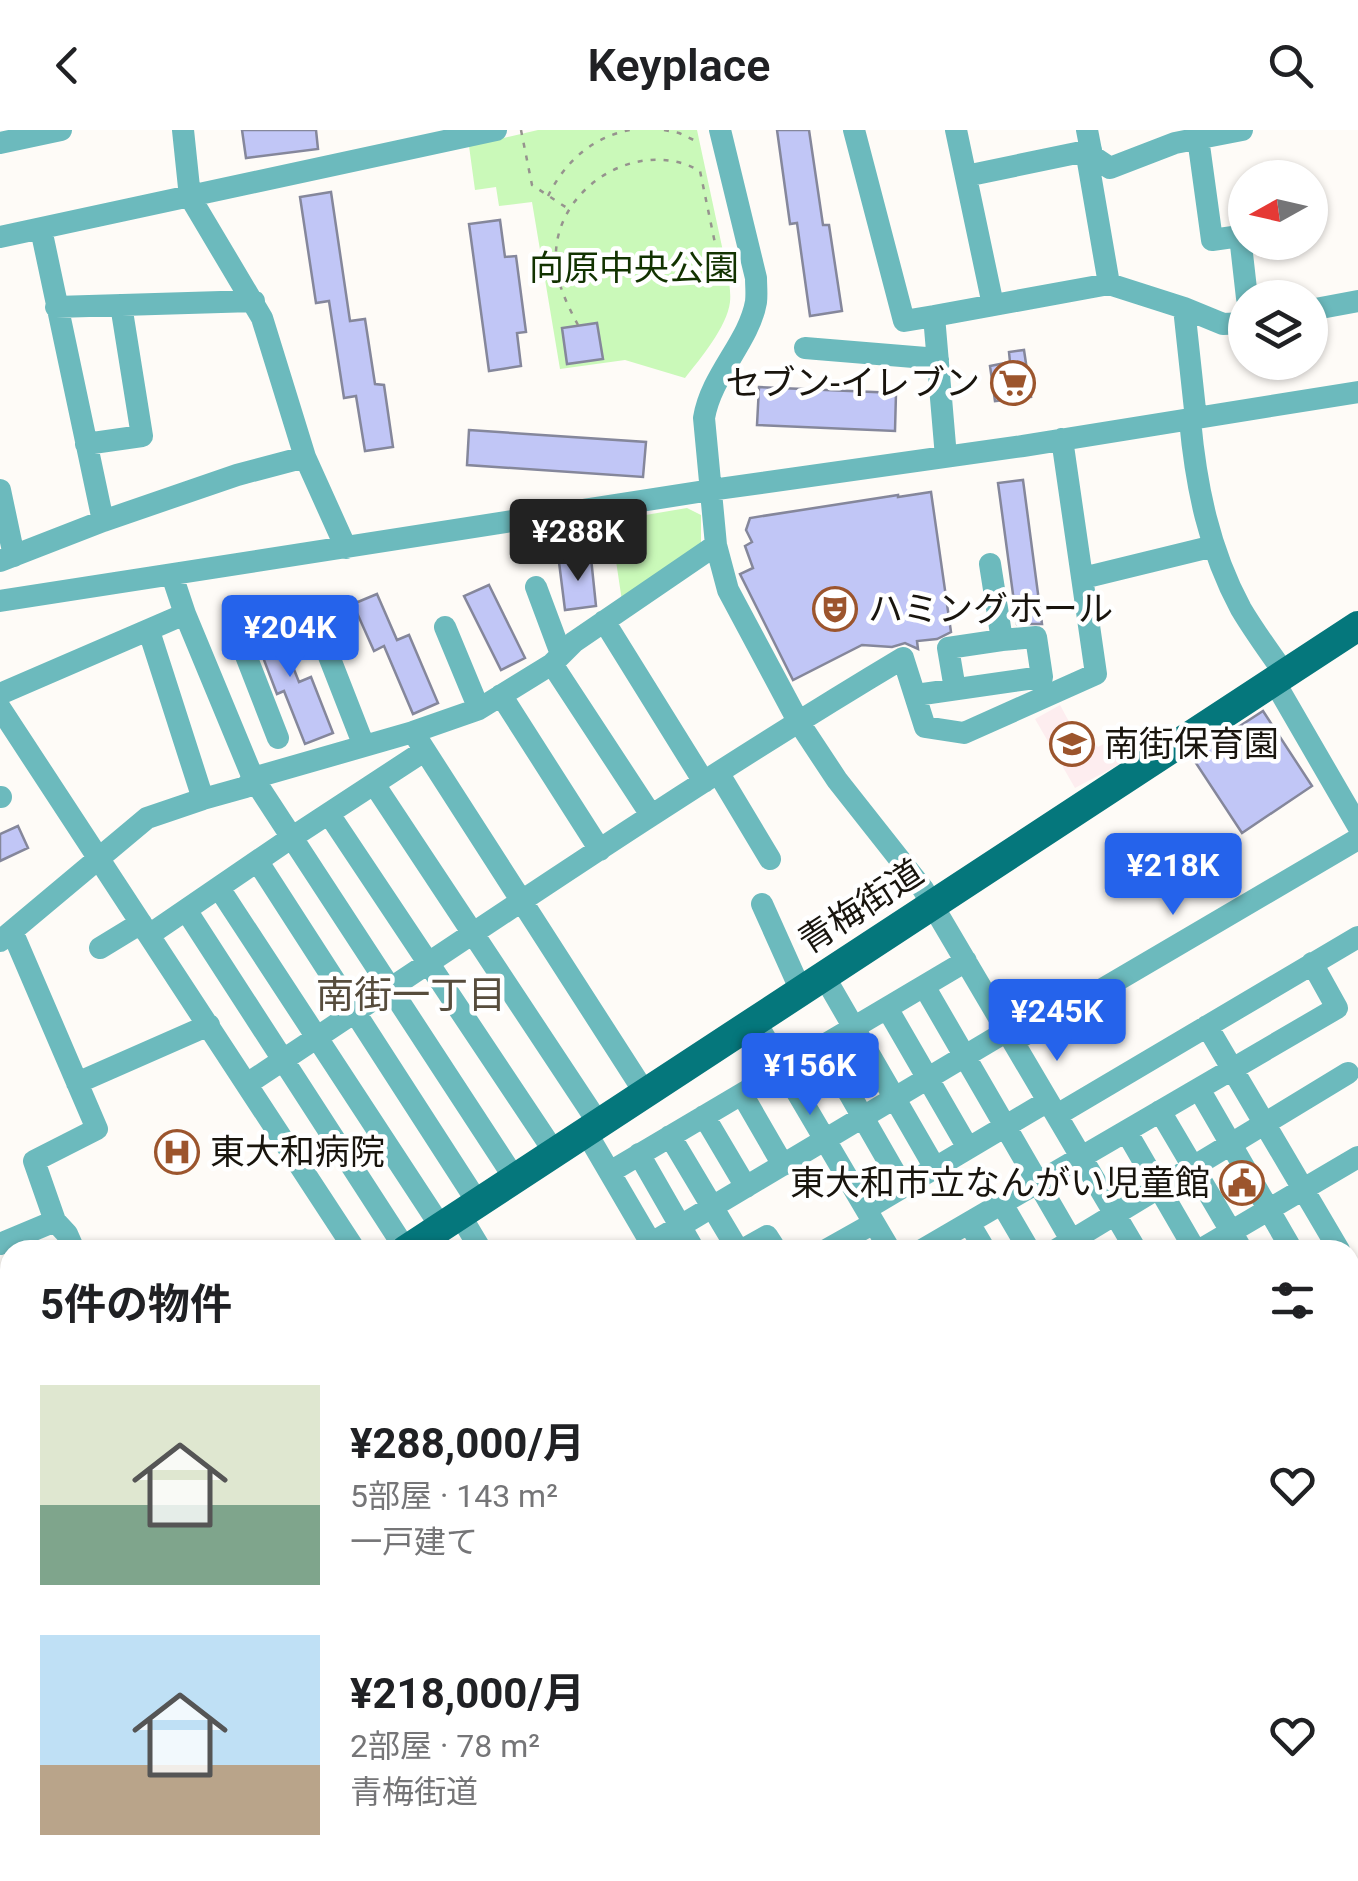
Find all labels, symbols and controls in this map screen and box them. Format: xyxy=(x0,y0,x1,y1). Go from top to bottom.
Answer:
icon: back xyxy=(40,38,95,93)
icon: search xyxy=(1263,38,1318,93)
text: Keyplace xyxy=(587,39,771,92)
north arrow xyxy=(1228,160,1328,260)
map controls xyxy=(1228,160,1328,380)
park label: 向原中央公園 xyxy=(529,248,739,289)
button: layers xyxy=(1228,280,1328,380)
supermarket icon: セブン-イレブン xyxy=(990,360,1036,406)
place label: セブン-イレブン xyxy=(725,363,980,404)
pin: ¥288K xyxy=(508,499,648,584)
text: ¥288K xyxy=(532,512,624,550)
theatre icon: ハミングホール xyxy=(812,586,858,632)
place label: ハミングホール xyxy=(868,589,1113,630)
pin: ¥204K xyxy=(220,595,360,680)
text: ¥204K xyxy=(244,608,336,646)
school or university icon: 南街保育園 xyxy=(1049,721,1095,767)
place label: 南街保育園 xyxy=(1104,724,1279,765)
pin: ¥218K xyxy=(1103,833,1243,918)
text: ¥218K xyxy=(1127,846,1219,884)
street label: 青梅街道 xyxy=(791,852,931,962)
district label: 南街一丁目 xyxy=(316,973,506,1017)
pin: ¥245K xyxy=(987,979,1127,1064)
text: ¥245K xyxy=(1011,992,1103,1030)
pin: ¥156K xyxy=(740,1033,880,1118)
text: ¥156K xyxy=(764,1046,856,1084)
hospital icon: 東大和病院 xyxy=(154,1129,200,1175)
place label: 東大和病院 xyxy=(210,1132,385,1173)
public building icon: 東大和市立なんがい児童館 xyxy=(1219,1160,1265,1206)
place label: 東大和市立なんがい児童館 xyxy=(790,1163,1210,1204)
icon: filters xyxy=(1265,1273,1320,1328)
text: 5件の物件 xyxy=(40,1280,232,1329)
text: ¥288,000/月 xyxy=(350,1419,585,1468)
icon: home xyxy=(120,1425,240,1545)
icon: heart xyxy=(1265,1458,1320,1513)
text: 5部屋 · 143 m² xyxy=(350,1477,558,1515)
text: 一戸建て xyxy=(350,1523,478,1561)
text: ¥218,000/月 xyxy=(350,1669,585,1718)
icon: home xyxy=(120,1675,240,1795)
icon: heart xyxy=(1265,1708,1320,1763)
text: 2部屋 · 78 m² xyxy=(350,1727,540,1765)
text: 青梅街道 xyxy=(350,1773,478,1811)

